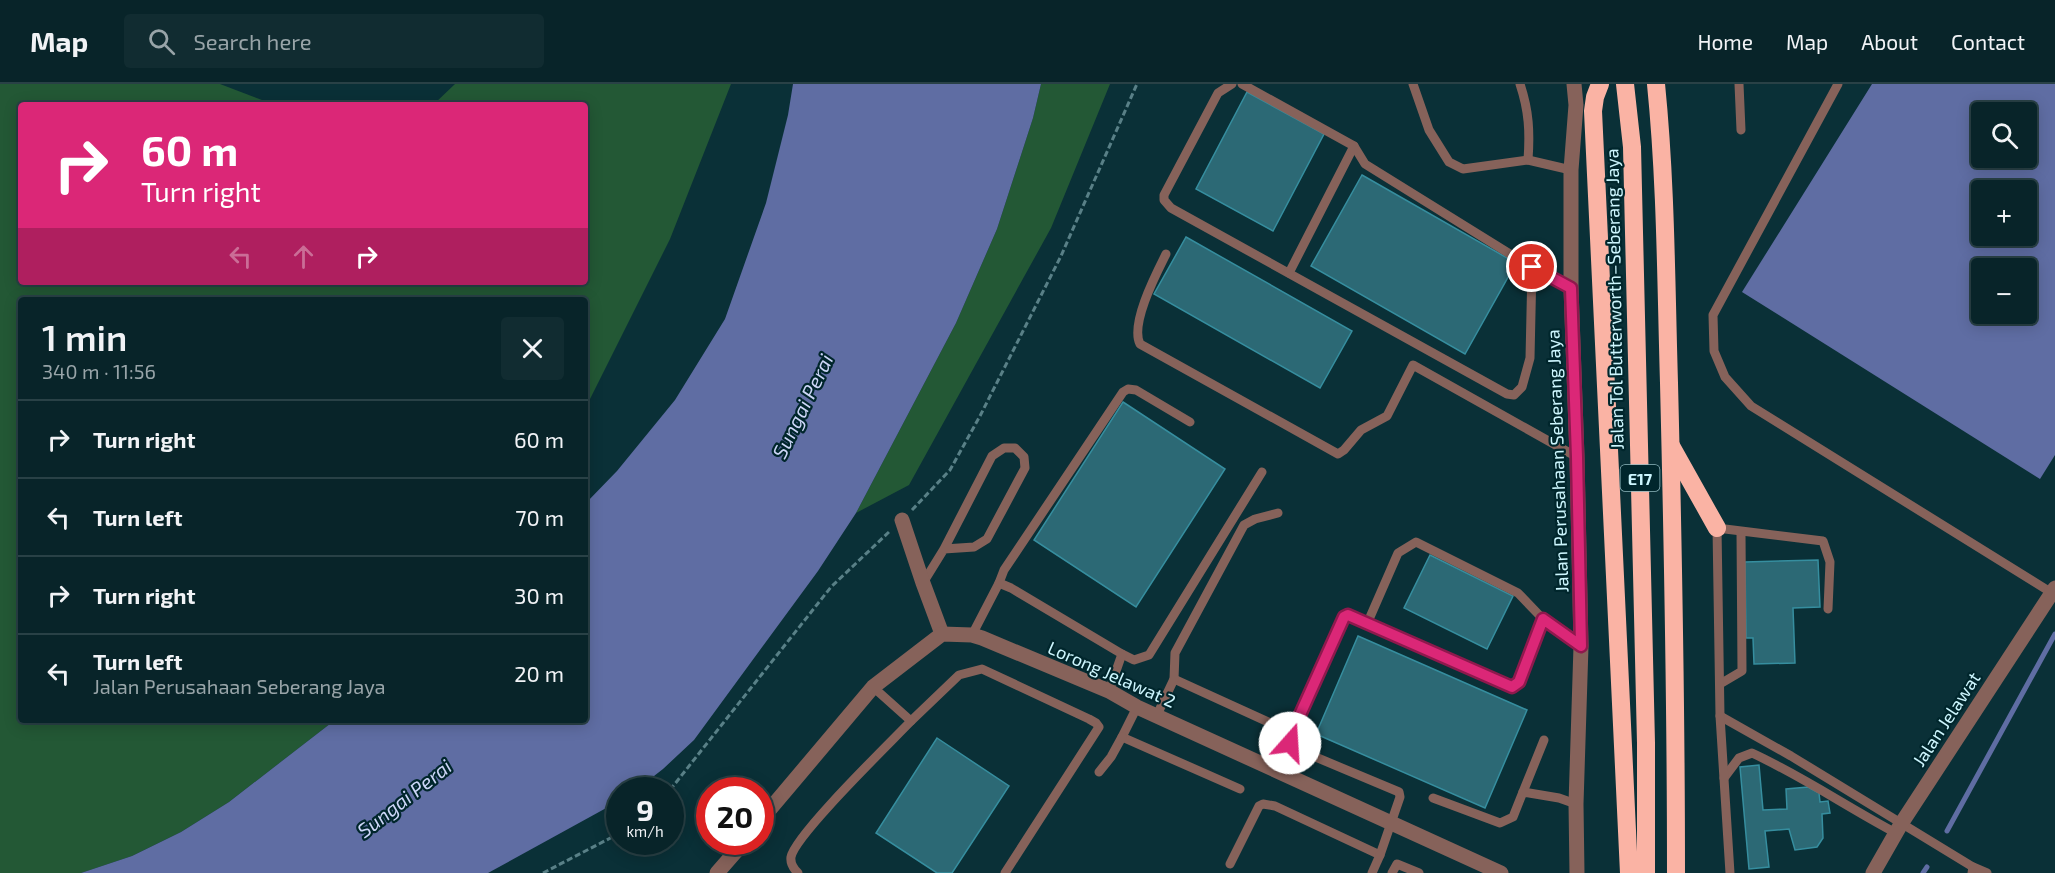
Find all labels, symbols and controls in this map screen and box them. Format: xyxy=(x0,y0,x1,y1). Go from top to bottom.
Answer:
search box xyxy=(124,14,544,68)
text: Map xyxy=(30,24,88,58)
icon: search xyxy=(145,25,178,58)
text: Search here xyxy=(193,28,312,54)
text: Home xyxy=(1697,29,1753,54)
text: Map xyxy=(1786,29,1828,54)
text: About xyxy=(1861,29,1918,54)
text: Contact xyxy=(1951,29,2025,54)
map controls xyxy=(1971,102,2037,324)
button: search xyxy=(1971,102,2037,168)
text: 60 m xyxy=(141,124,238,174)
icon: right xyxy=(42,126,120,204)
street label: Jalan Tol Butterworth–Seberang Jaya xyxy=(1600,148,1628,450)
text: Turn right xyxy=(141,175,261,207)
button: + xyxy=(1971,180,2037,246)
icon: left xyxy=(224,240,257,273)
icon: ahead xyxy=(287,240,320,273)
icon: right xyxy=(350,240,383,273)
pin xyxy=(1506,241,1557,292)
icon: arrive xyxy=(1515,250,1548,283)
button: − xyxy=(1971,258,2037,324)
text: 1 min xyxy=(42,315,127,358)
button: close xyxy=(501,317,564,380)
street label: Jalan Perusahaan Seberang Jaya xyxy=(1541,329,1573,593)
water label: Sungai Perai xyxy=(766,350,838,462)
text: 340 m · 11:56 xyxy=(42,359,156,383)
icon: right xyxy=(42,423,75,456)
text: Turn right xyxy=(93,426,195,452)
text: 60 m xyxy=(514,426,564,452)
road number: E17 xyxy=(1620,465,1660,491)
icon: left xyxy=(42,501,75,534)
text: Turn left xyxy=(93,504,182,530)
text: 70 m xyxy=(515,504,564,530)
icon: right xyxy=(42,579,75,612)
text: Turn right xyxy=(93,582,195,608)
text: 30 m xyxy=(514,582,564,608)
street label: Lorong Jelawat 2 xyxy=(1045,636,1179,712)
text: Turn left xyxy=(93,648,182,674)
icon: left xyxy=(42,657,75,690)
text: 20 m xyxy=(514,660,564,686)
street label: Jalan Jelawat xyxy=(1907,668,1985,770)
text: Jalan Perusahaan Seberang Jaya xyxy=(93,674,386,698)
position arrow xyxy=(1258,711,1322,775)
water label: Sungai Perai xyxy=(352,754,456,842)
speed limit sign: 20 xyxy=(696,777,774,855)
text: 9 xyxy=(636,791,654,827)
text: km/h xyxy=(626,822,664,840)

